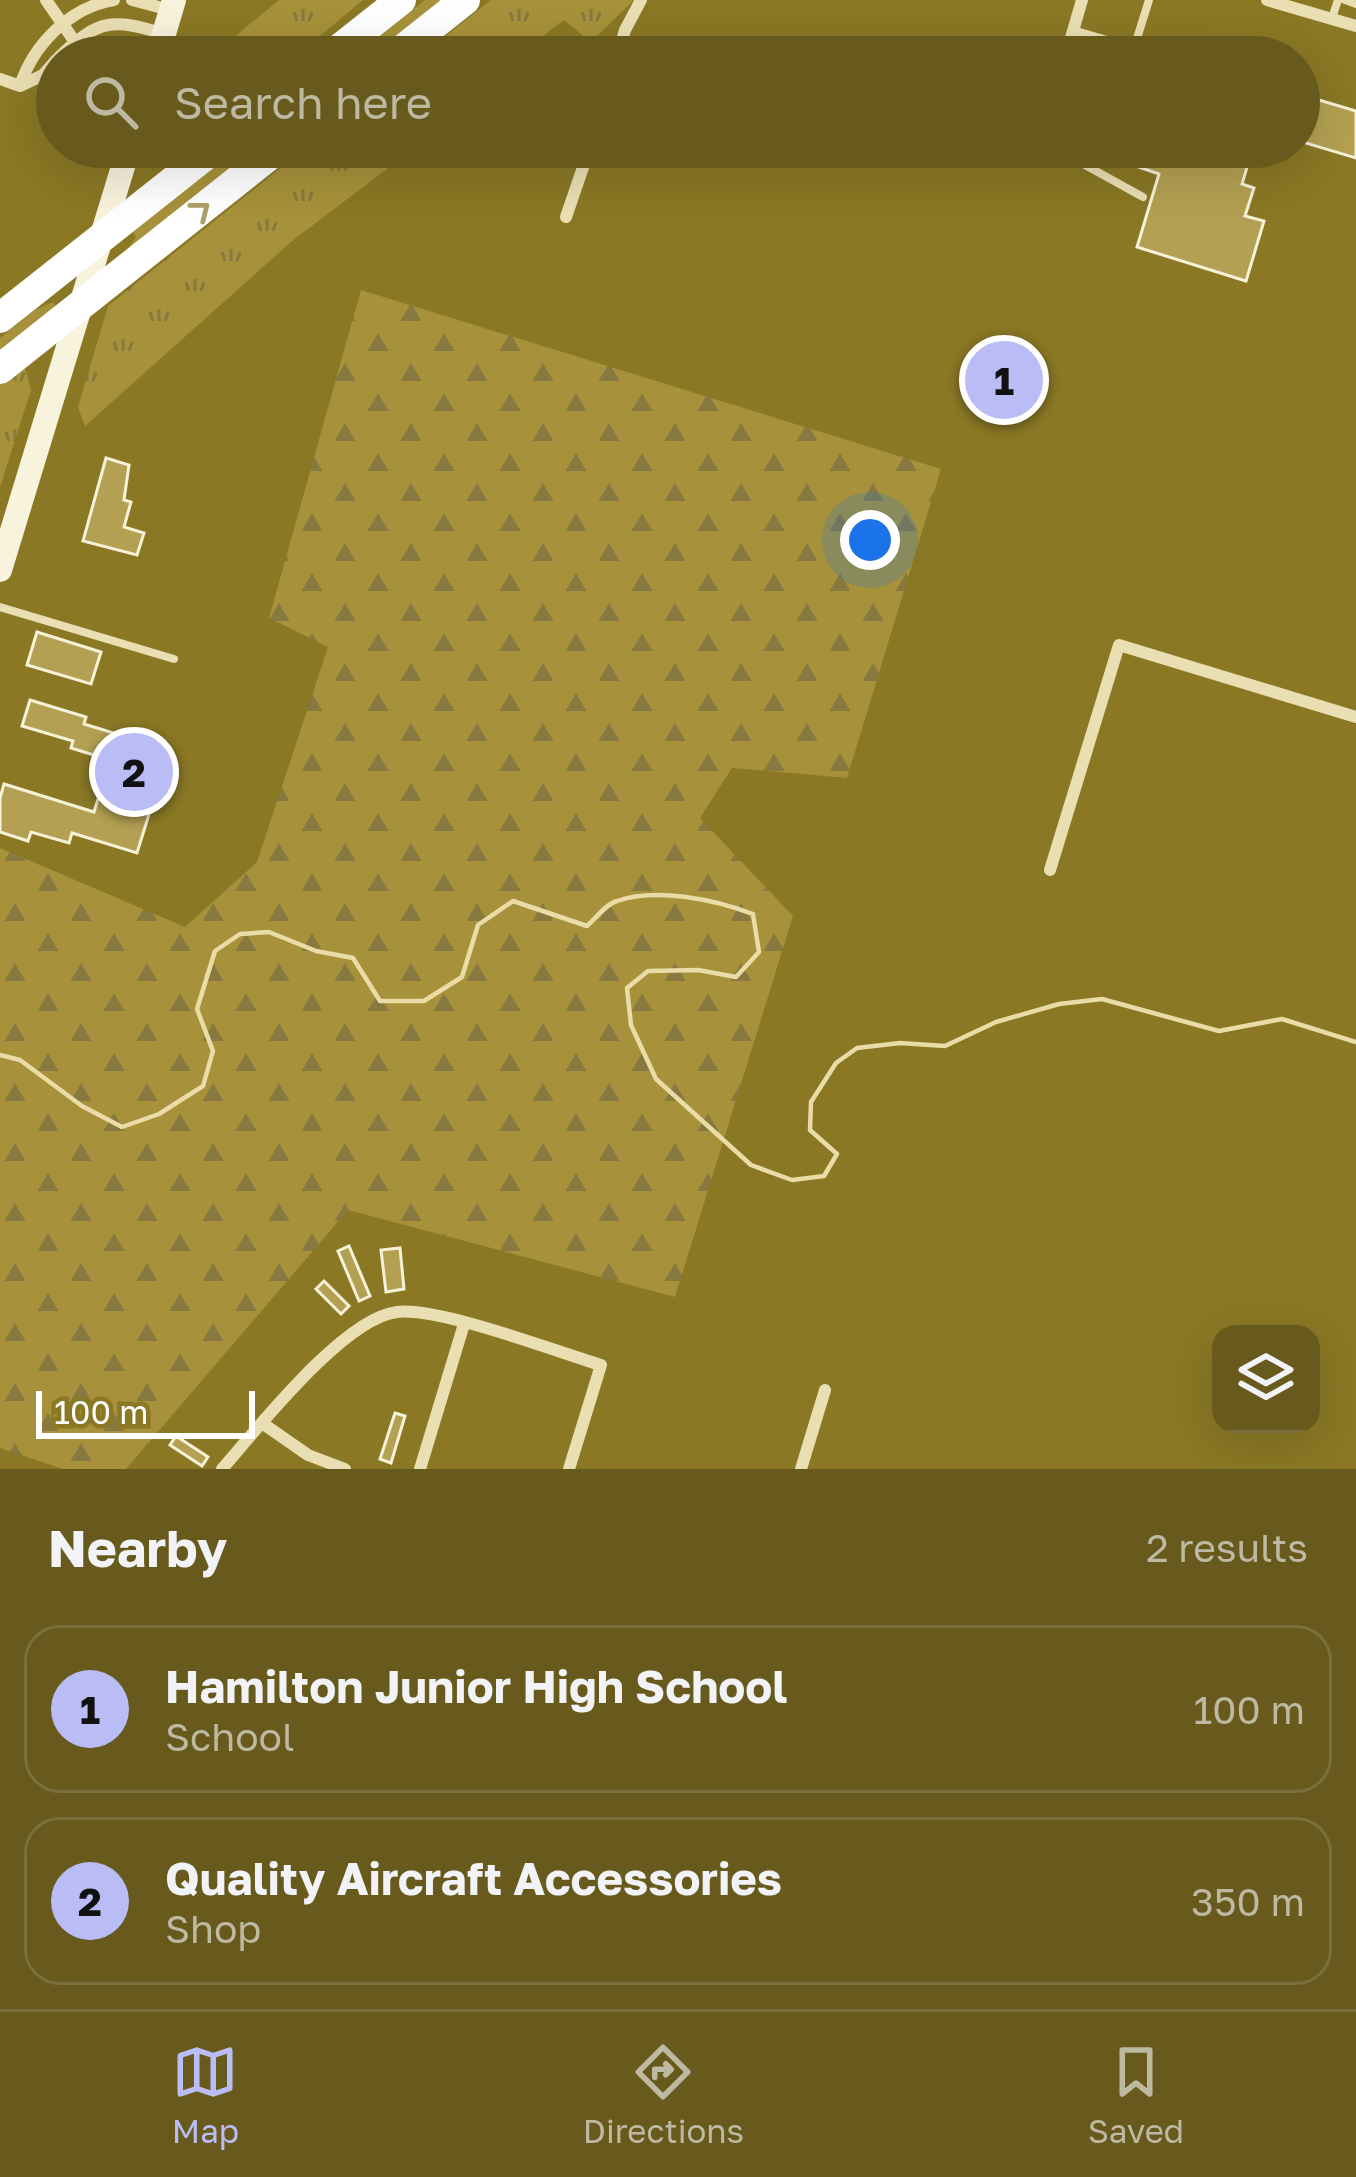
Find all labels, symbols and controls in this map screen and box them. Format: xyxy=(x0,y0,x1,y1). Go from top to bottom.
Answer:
search box xyxy=(36,36,1320,168)
icon: search xyxy=(78,69,144,135)
text: Search here xyxy=(174,75,432,129)
one-way arrow xyxy=(187,203,209,224)
pin: 1 xyxy=(965,335,1043,425)
your location xyxy=(840,510,900,570)
pin: 2 xyxy=(95,727,173,817)
map controls xyxy=(1212,1325,1320,1433)
button: layers xyxy=(1212,1325,1320,1433)
scale bar xyxy=(36,1385,255,1438)
text: 100 m xyxy=(54,1392,148,1431)
text: Nearby xyxy=(48,1517,227,1578)
text: 2 results xyxy=(1146,1524,1308,1571)
text: Hamilton Junior High School xyxy=(165,1659,787,1713)
text: 1 xyxy=(80,1686,100,1733)
text: 100 m xyxy=(1193,1686,1305,1733)
text: School xyxy=(165,1713,294,1760)
text: Quality Aircraft Accessories xyxy=(165,1851,782,1905)
text: 2 xyxy=(78,1878,102,1925)
text: 350 m xyxy=(1191,1878,1305,1925)
text: Shop xyxy=(165,1905,261,1952)
tab: Map xyxy=(172,2039,239,2150)
tab: Directions xyxy=(583,2039,744,2150)
tab: Saved xyxy=(1088,2039,1184,2150)

